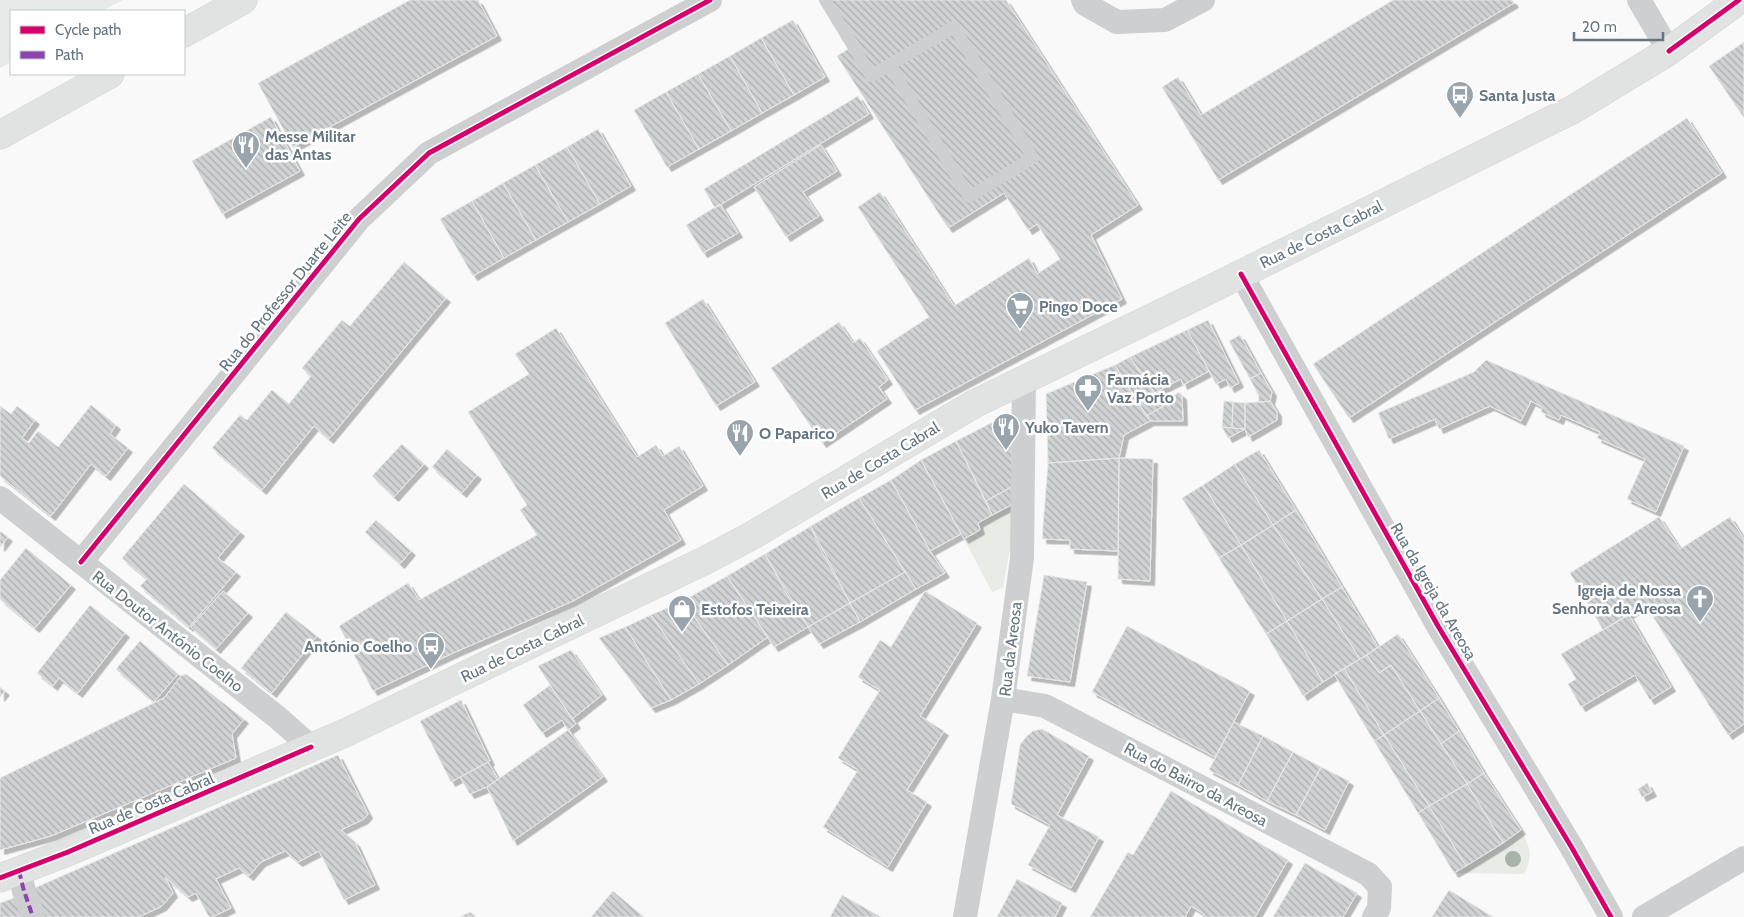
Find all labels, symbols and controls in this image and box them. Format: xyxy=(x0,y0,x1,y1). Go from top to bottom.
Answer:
legend xyxy=(10,10,185,75)
scale bar xyxy=(1574,10,1663,42)
text: 20 m xyxy=(1582,18,1617,36)
text: Cycle path xyxy=(55,21,121,39)
text: Path xyxy=(55,46,84,64)
bus stop icon: Santa Justa xyxy=(1445,80,1475,119)
place label: Santa Justa xyxy=(1479,86,1555,105)
place label: Messe Militar das Antas xyxy=(265,127,356,164)
restaurant icon: Messe Militar das Antas xyxy=(231,130,261,169)
street label: Rua de Costa Cabral xyxy=(1257,196,1386,272)
street label: Rua do Professor Duarte Leite xyxy=(215,208,356,375)
supermarket icon: Pingo Doce xyxy=(1005,291,1035,330)
place label: Pingo Doce xyxy=(1039,297,1118,316)
place label: Farmácia Vaz Porto xyxy=(1107,370,1174,407)
pharmacy icon: Farmácia Vaz Porto xyxy=(1073,373,1103,412)
restaurant icon: Yuko Tavern xyxy=(991,412,1021,451)
restaurant icon: O Paparico xyxy=(725,418,755,457)
street label: Rua de Costa Cabral xyxy=(818,418,943,503)
place label: Yuko Tavern xyxy=(1024,418,1109,437)
place label: O Paparico xyxy=(759,424,835,443)
street label: Rua da Igreja da Areosa xyxy=(1387,519,1481,663)
street label: Rua Doutor António Coelho xyxy=(89,567,247,696)
place label: Igreja de Nossa Senhora da Areosa xyxy=(1552,581,1681,618)
church icon: Igreja de Nossa Senhora da Areosa xyxy=(1685,584,1715,623)
shop icon: Estofos Teixeira xyxy=(667,594,697,633)
place label: Estofos Teixeira xyxy=(701,600,809,619)
street label: Rua da Areosa xyxy=(995,600,1026,698)
street label: Rua de Costa Cabral xyxy=(458,610,587,686)
bus stop icon: António Coelho xyxy=(416,631,446,670)
place label: António Coelho xyxy=(304,637,412,656)
street label: Rua do Bairro da Areosa xyxy=(1121,739,1271,830)
street label: Rua de Costa Cabral xyxy=(86,768,217,838)

